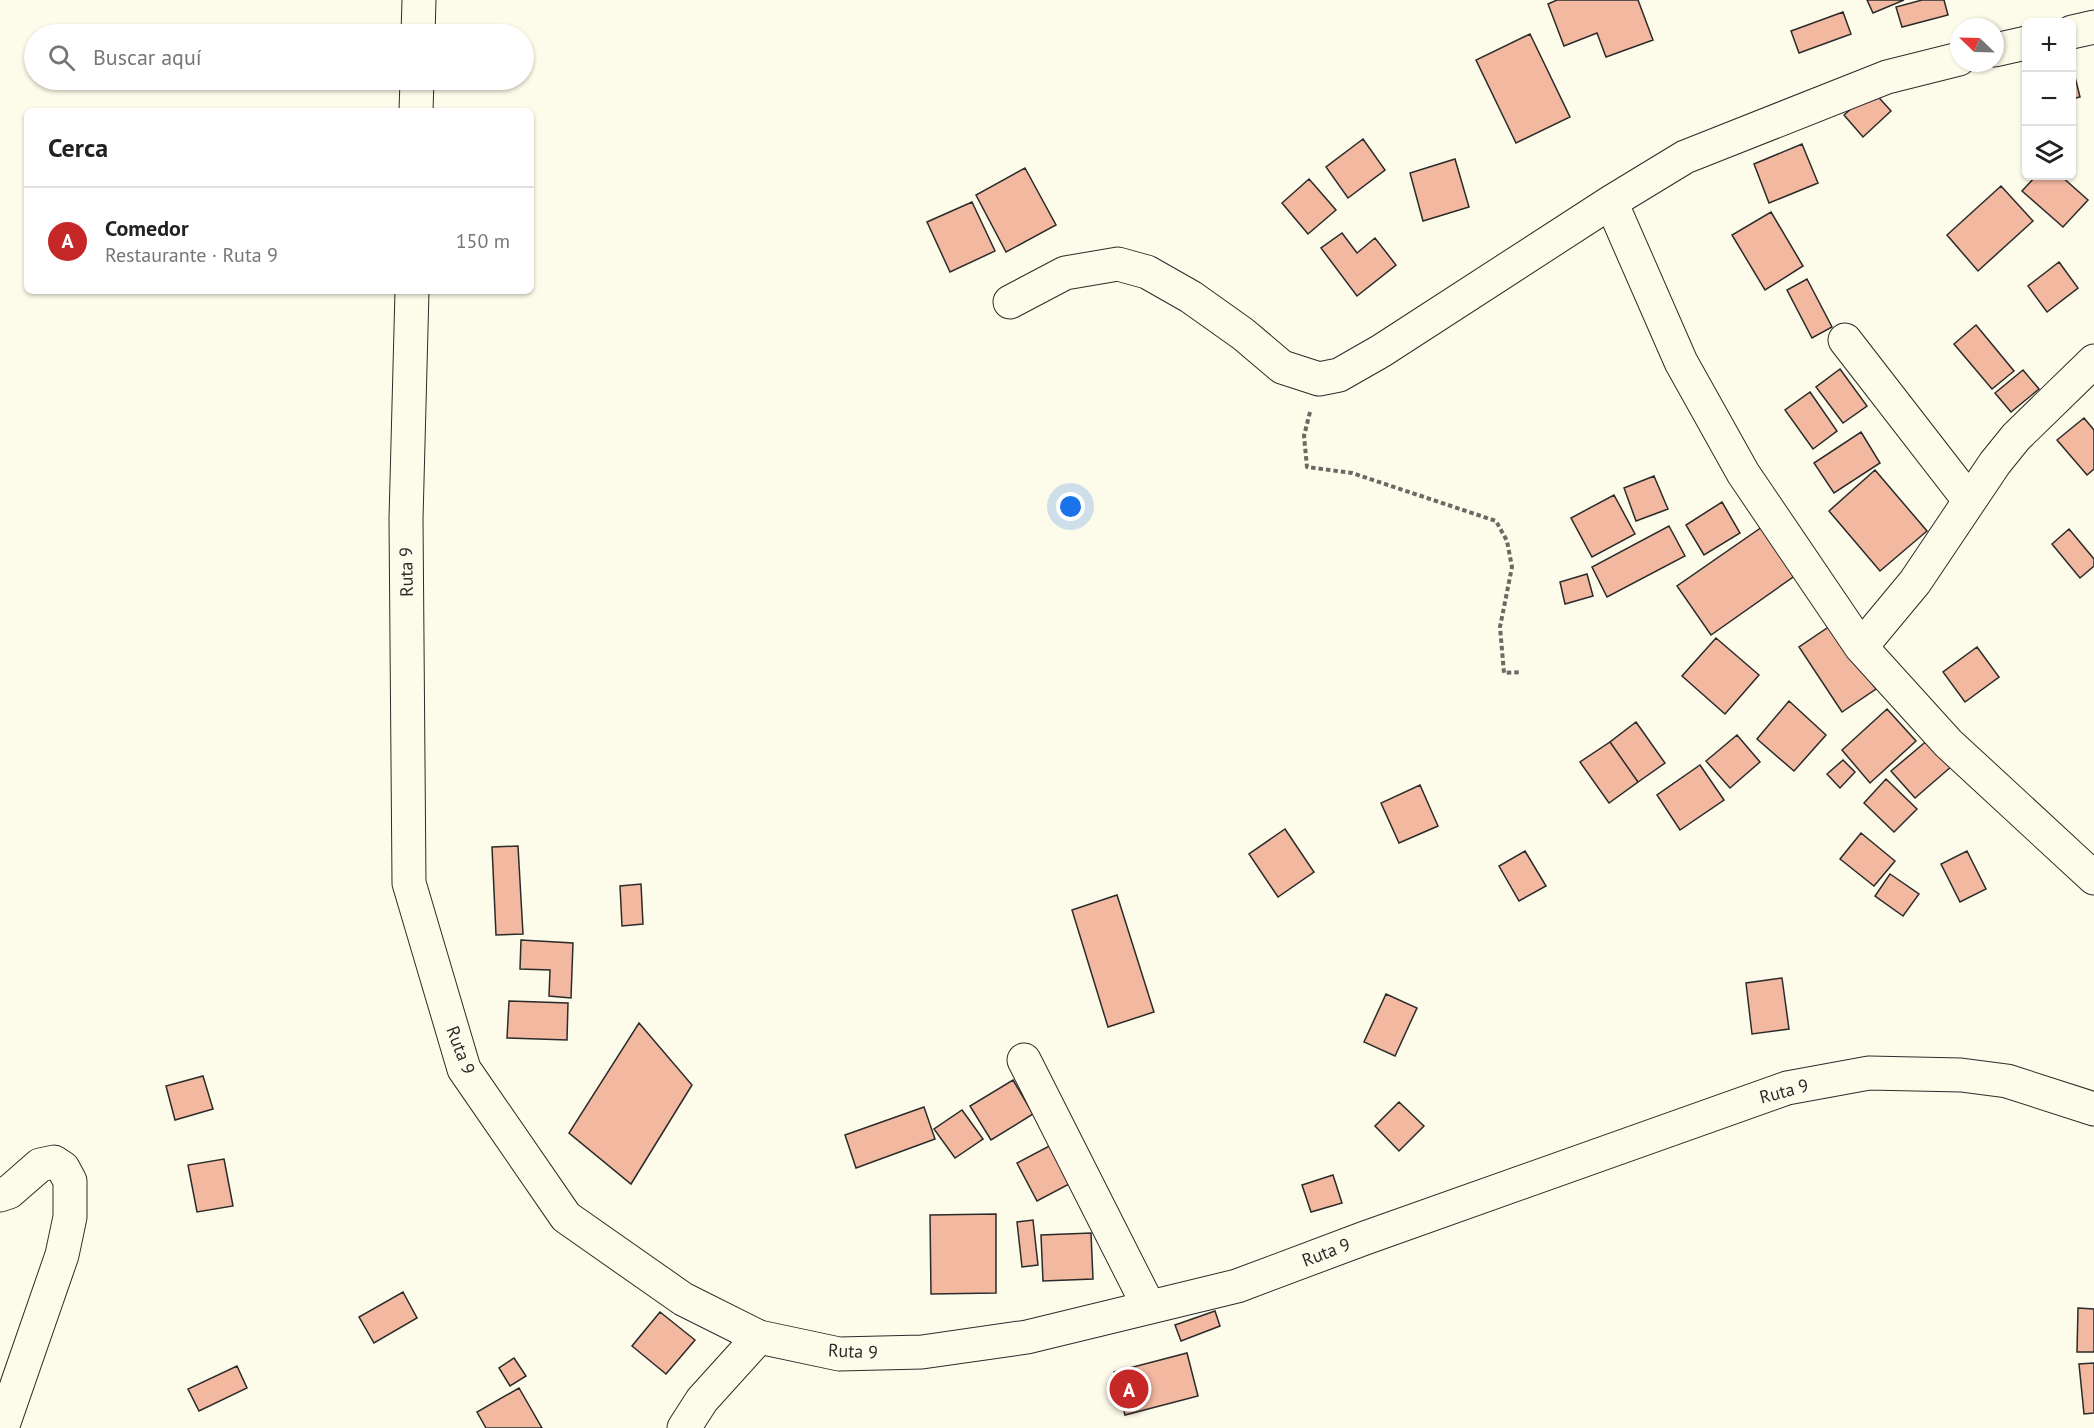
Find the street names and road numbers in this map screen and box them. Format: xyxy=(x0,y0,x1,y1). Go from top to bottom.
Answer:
street label: Ruta 9 xyxy=(394,547,418,597)
street label: Ruta 9 xyxy=(441,1023,481,1077)
street label: Ruta 9 xyxy=(1757,1073,1811,1109)
street label: Ruta 9 xyxy=(1299,1232,1353,1272)
street label: Ruta 9 xyxy=(827,1338,879,1364)

